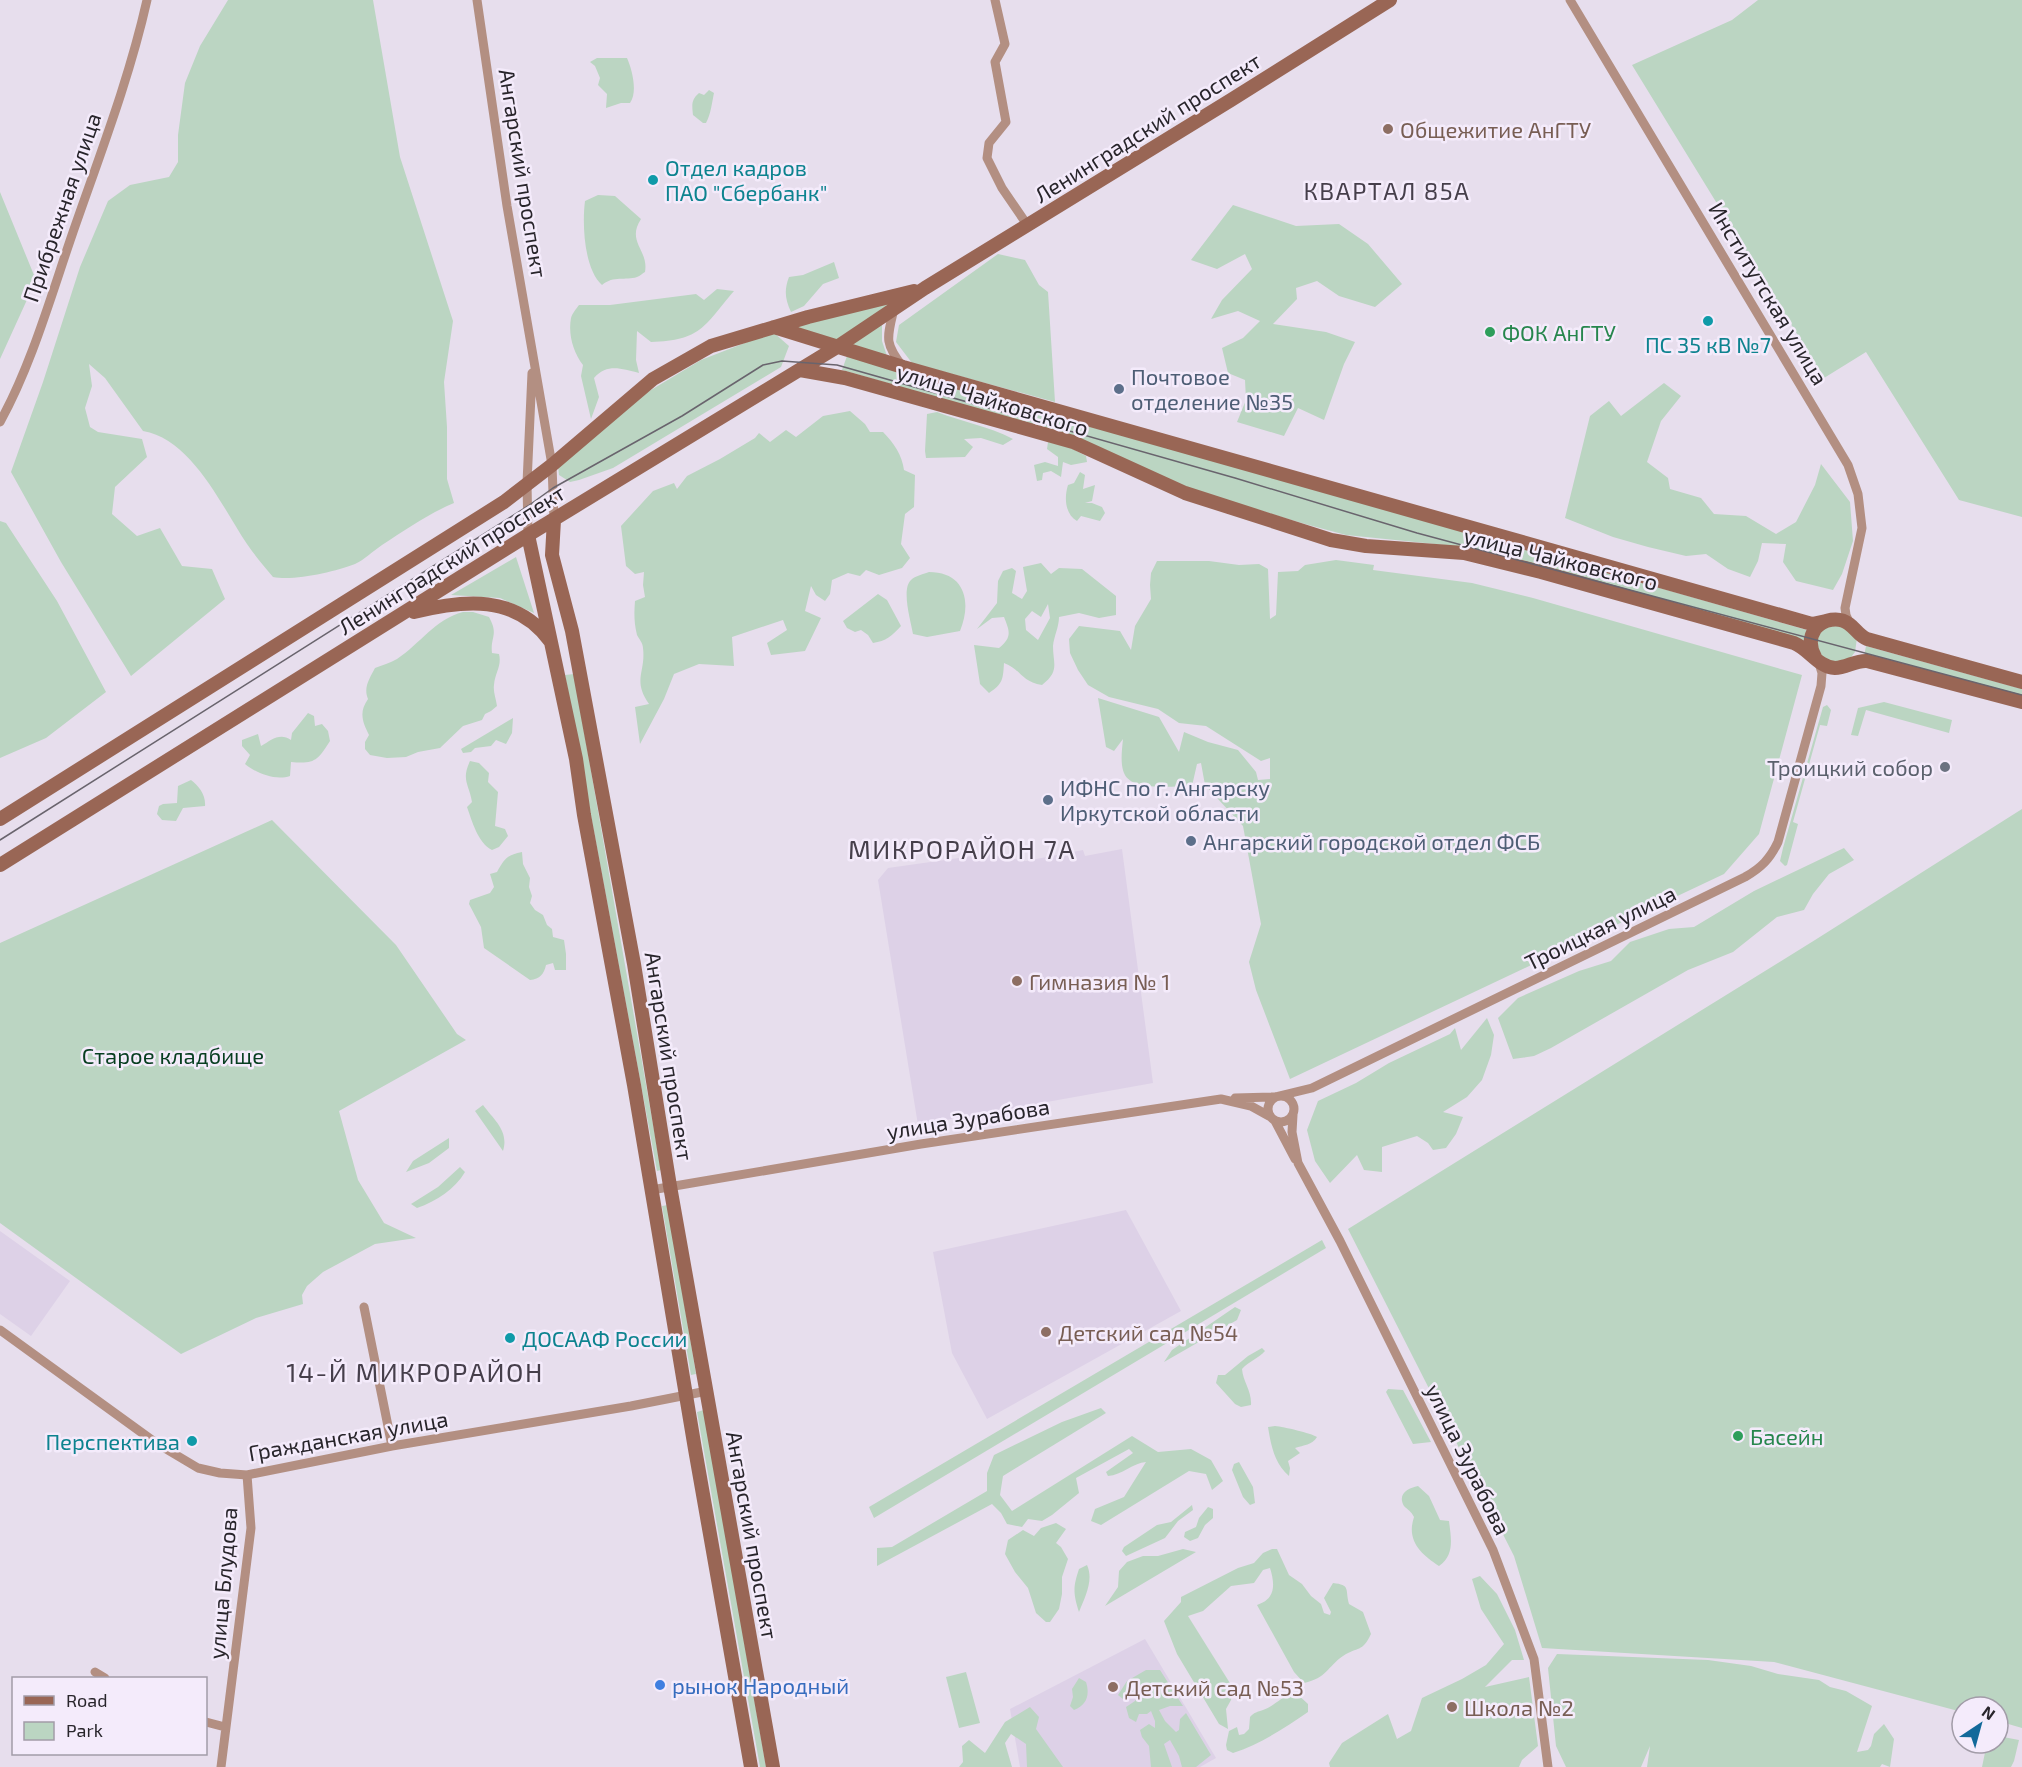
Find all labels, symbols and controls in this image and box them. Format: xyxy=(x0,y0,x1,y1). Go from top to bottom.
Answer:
street label: Ленинградский проспект xyxy=(1029,46,1265,207)
street label: Ангарский проспект xyxy=(495,67,553,279)
street label: Прибрежная улица xyxy=(16,109,107,305)
place label: Общежитие АнГТУ xyxy=(1400,116,1592,142)
marker: Общежитие АнГТУ xyxy=(1381,122,1395,136)
place label: Отдел кадров ПАО "Сбербанк" xyxy=(665,154,827,205)
marker: Отдел кадров ПАО "Сбербанк" xyxy=(646,173,660,187)
district label: КВАРТАЛ 85А xyxy=(1303,176,1471,205)
street label: Институтская улица xyxy=(1703,197,1834,390)
marker: ПС 35 кВ №7 xyxy=(1701,314,1715,328)
place label: ФОК АнГТУ xyxy=(1502,319,1617,345)
marker: ФОК АнГТУ xyxy=(1483,325,1497,339)
place label: ПС 35 кВ №7 xyxy=(1645,331,1771,357)
street label: улица Чайковского xyxy=(894,357,1092,442)
place label: Почтовое отделение №35 xyxy=(1131,363,1293,414)
marker: Почтовое отделение №35 xyxy=(1112,382,1126,396)
street label: Ленинградский проспект xyxy=(333,478,569,639)
street label: улица Чайковского xyxy=(1461,521,1661,596)
place label: Троицкий собор xyxy=(1767,754,1933,780)
marker: Троицкий собор xyxy=(1938,760,1952,774)
place label: ИФНС по г. Ангарску Иркутской области xyxy=(1060,774,1270,826)
marker: ИФНС по г. Ангарску Иркутской области xyxy=(1041,793,1055,807)
place label: Ангарский городской отдел ФСБ xyxy=(1203,828,1540,854)
district label: МИКРОРАЙОН 7А xyxy=(848,833,1076,864)
marker: Ангарский городской отдел ФСБ xyxy=(1184,834,1198,848)
street label: Троицкая улица xyxy=(1520,879,1680,976)
street label: Ангарский проспект xyxy=(641,950,699,1162)
place label: Гимназия № 1 xyxy=(1029,968,1170,994)
marker: Гимназия № 1 xyxy=(1010,974,1024,988)
park label: Старое кладбище xyxy=(82,1042,264,1068)
street label: улица Зурабова xyxy=(885,1092,1052,1145)
place label: Детский сад №54 xyxy=(1058,1319,1238,1345)
place label: ДОСААФ России xyxy=(522,1325,688,1351)
marker: Детский сад №54 xyxy=(1039,1325,1053,1339)
marker: ДОСААФ России xyxy=(503,1331,517,1345)
district label: 14-Й МИКРОРАЙОН xyxy=(286,1356,544,1387)
street label: улица Зурабова xyxy=(1420,1379,1517,1539)
street label: Гражданская улица xyxy=(246,1405,450,1466)
place label: Басейн xyxy=(1750,1423,1824,1449)
place label: Перспектива xyxy=(45,1428,180,1454)
street label: Ангарский проспект xyxy=(722,1429,784,1641)
marker: Басейн xyxy=(1731,1429,1745,1443)
marker: Перспектива xyxy=(185,1434,199,1448)
street label: улица Блудова xyxy=(202,1506,243,1660)
place label: рынок Народный xyxy=(672,1672,849,1698)
place label: Детский сад №53 xyxy=(1125,1674,1304,1700)
legend xyxy=(12,1677,207,1755)
marker: рынок Народный xyxy=(653,1678,667,1692)
marker: Детский сад №53 xyxy=(1106,1680,1120,1694)
text: Road xyxy=(66,1689,107,1711)
place label: Школа №2 xyxy=(1464,1694,1574,1720)
north arrow xyxy=(1950,1695,2010,1755)
marker: Школа №2 xyxy=(1445,1700,1459,1714)
text: N xyxy=(1979,1701,1999,1724)
text: Park xyxy=(66,1719,103,1741)

